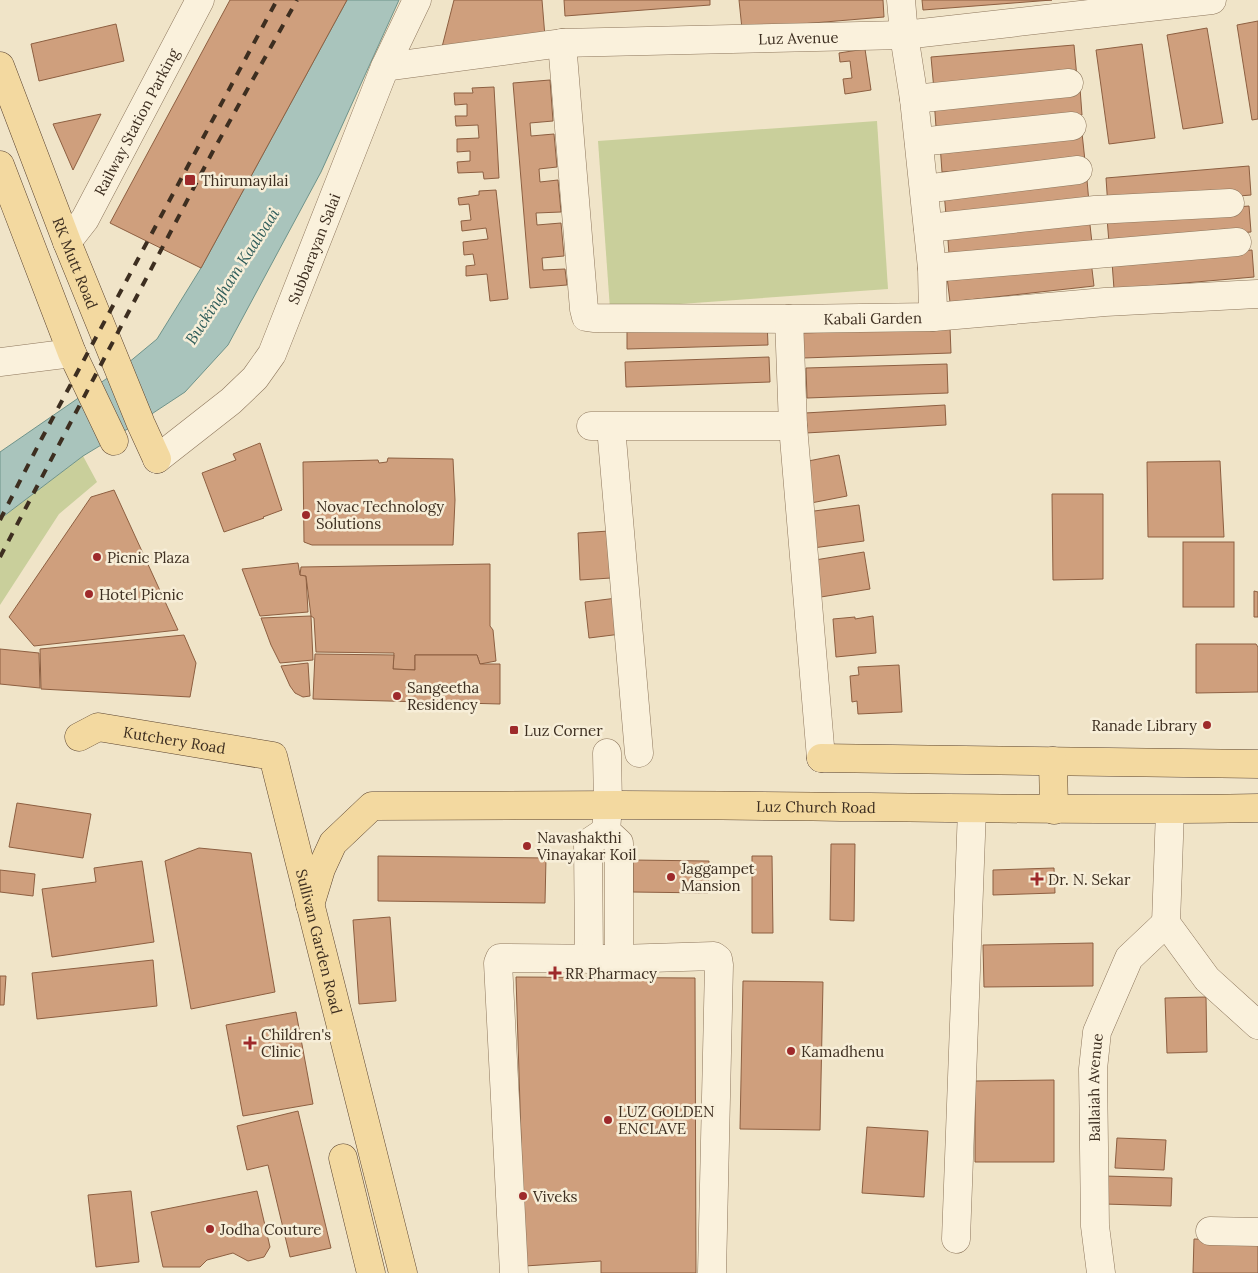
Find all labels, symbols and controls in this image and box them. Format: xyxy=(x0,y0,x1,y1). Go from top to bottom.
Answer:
street label: Luz Avenue xyxy=(758,27,839,48)
street label: Railway Station Parking xyxy=(90,44,183,199)
place label: Thirumayilai xyxy=(201,171,288,190)
marker: Thirumayilai xyxy=(183,173,197,187)
street label: Subbarayan Salai xyxy=(283,190,344,307)
water label: Buckingham Kaalvaai xyxy=(180,204,284,348)
street label: RK Mutt Road xyxy=(49,215,103,312)
street label: Kabali Garden xyxy=(823,308,922,328)
place label: Novac Technology Solutions xyxy=(316,497,444,533)
marker: Novac Technology Solutions xyxy=(300,509,312,521)
place label: Picnic Plaza xyxy=(107,548,190,567)
marker: Picnic Plaza xyxy=(91,551,103,563)
place label: Hotel Picnic xyxy=(99,585,184,604)
marker: Hotel Picnic xyxy=(83,588,95,600)
place label: Sangeetha Residency xyxy=(407,678,479,714)
marker: Sangeetha Residency xyxy=(391,690,403,702)
place label: Ranade Library xyxy=(1092,716,1197,735)
marker: Ranade Library xyxy=(1201,719,1213,731)
place label: Luz Corner xyxy=(524,721,603,740)
street label: Kutchery Road xyxy=(122,722,227,758)
marker: Luz Corner xyxy=(508,724,520,736)
street label: Luz Church Road xyxy=(756,796,876,817)
place label: Navashakthi Vinayakar Koil xyxy=(536,828,636,864)
marker: Navashakthi Vinayakar Koil xyxy=(521,840,533,852)
place label: Jaggampet Mansion xyxy=(680,859,755,895)
street label: Sullivan Garden Road xyxy=(292,867,347,1016)
place label: Dr. N. Sekar xyxy=(1048,870,1131,889)
marker: Jaggampet Mansion xyxy=(665,871,677,883)
marker: Dr. N. Sekar xyxy=(1030,872,1044,886)
place label: RR Pharmacy xyxy=(565,964,657,983)
marker: RR Pharmacy xyxy=(549,967,561,979)
place label: Children's Clinic xyxy=(261,1025,331,1061)
street label: Ballaiah Avenue xyxy=(1083,1032,1106,1142)
marker: Children's Clinic xyxy=(243,1036,257,1050)
place label: Kamadhenu xyxy=(801,1042,884,1061)
marker: Kamadhenu xyxy=(785,1045,797,1057)
place label: LUZ GOLDEN ENCLAVE xyxy=(618,1102,714,1138)
marker: LUZ GOLDEN ENCLAVE xyxy=(602,1114,614,1126)
place label: Viveks xyxy=(532,1187,577,1206)
marker: Viveks xyxy=(517,1190,529,1202)
place label: Jodha Couture xyxy=(219,1220,321,1239)
marker: Jodha Couture xyxy=(204,1223,216,1235)

